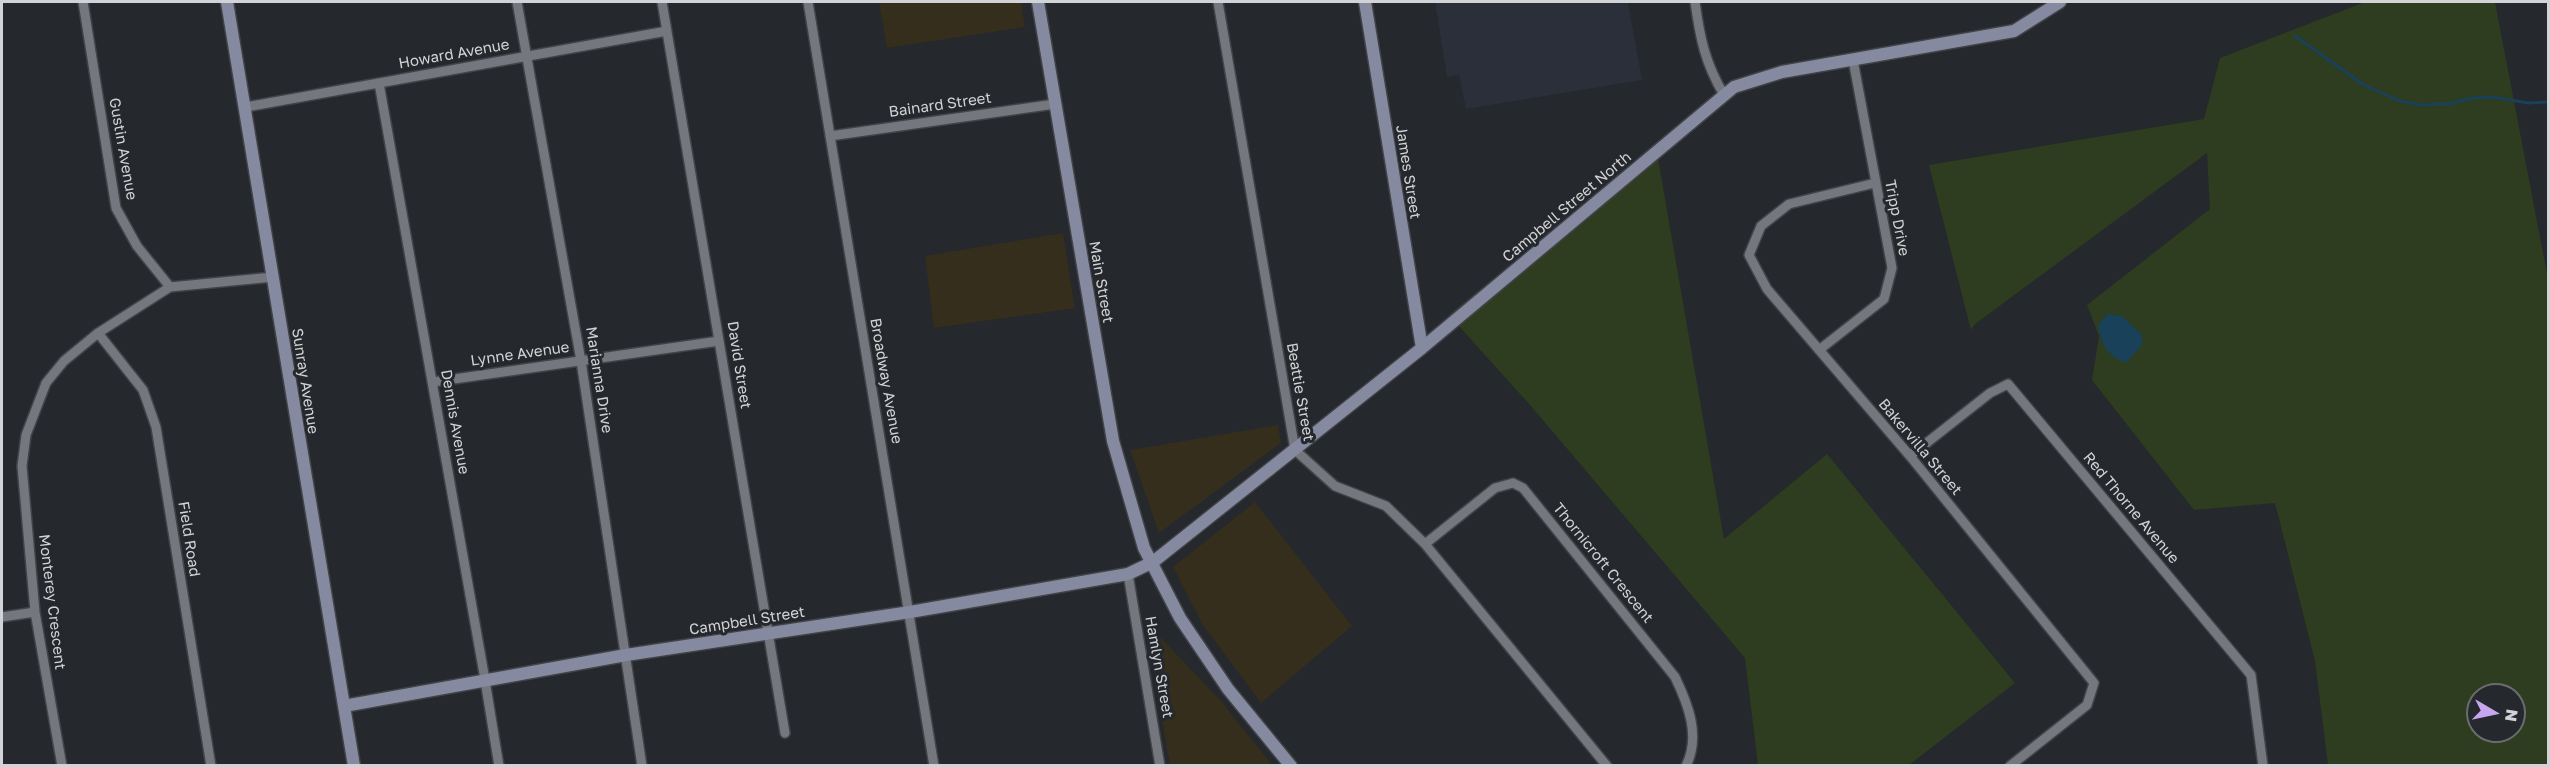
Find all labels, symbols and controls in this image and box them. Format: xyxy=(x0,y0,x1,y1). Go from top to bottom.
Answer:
street label: Howard Avenue xyxy=(397,35,511,73)
street label: Bainard Street xyxy=(888,89,992,121)
street label: Gustin Avenue xyxy=(105,96,141,202)
street label: James Street xyxy=(1392,124,1424,220)
street label: Campbell Street North xyxy=(1499,148,1635,266)
street label: Tripp Drive xyxy=(1881,178,1913,258)
street label: Main Street xyxy=(1085,240,1117,324)
street label: Broadway Avenue xyxy=(866,317,906,445)
street label: David Street xyxy=(723,320,755,410)
street label: Marianna Drive xyxy=(582,325,616,435)
street label: Sunray Avenue xyxy=(288,327,322,435)
street label: Lynne Avenue xyxy=(469,338,571,370)
street label: Beattie Street xyxy=(1282,341,1318,443)
street label: Dennis Avenue xyxy=(437,368,473,476)
street label: Bakervilla Street xyxy=(1874,395,1966,499)
street label: Red Thorne Avenue xyxy=(2079,449,2183,567)
street label: Thornicroft Crescent xyxy=(1549,499,1657,627)
street label: Field Road xyxy=(174,500,204,578)
street label: Monterey Crescent xyxy=(35,533,69,671)
street label: Campbell Street xyxy=(688,603,806,639)
street label: Hamlyn Street xyxy=(1141,615,1177,719)
north arrow xyxy=(2466,683,2526,743)
text: N xyxy=(2501,708,2523,723)

